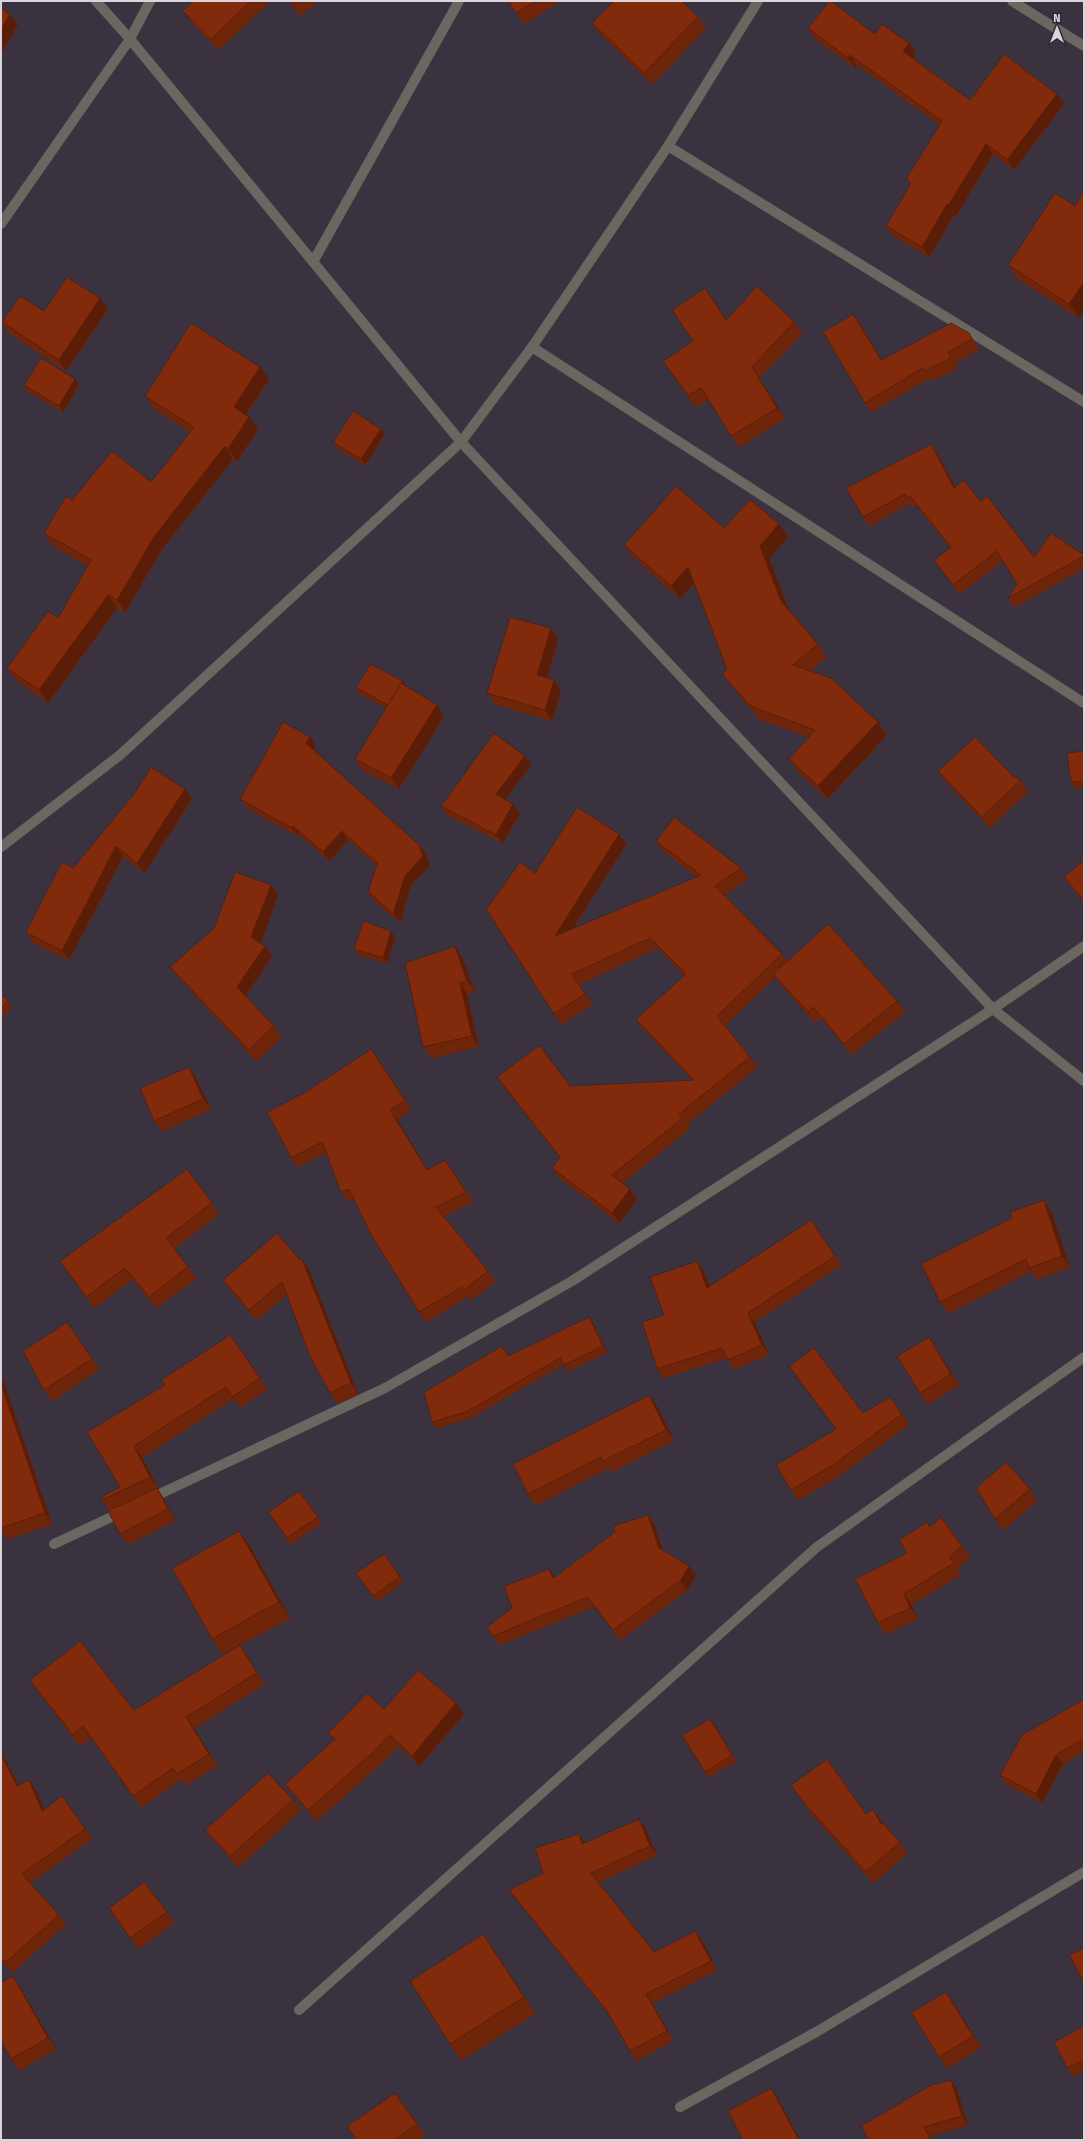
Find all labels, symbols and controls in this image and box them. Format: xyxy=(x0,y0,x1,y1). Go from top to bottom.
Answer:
north arrow xyxy=(1037,8,1077,48)
text: N xyxy=(1053,12,1061,25)

